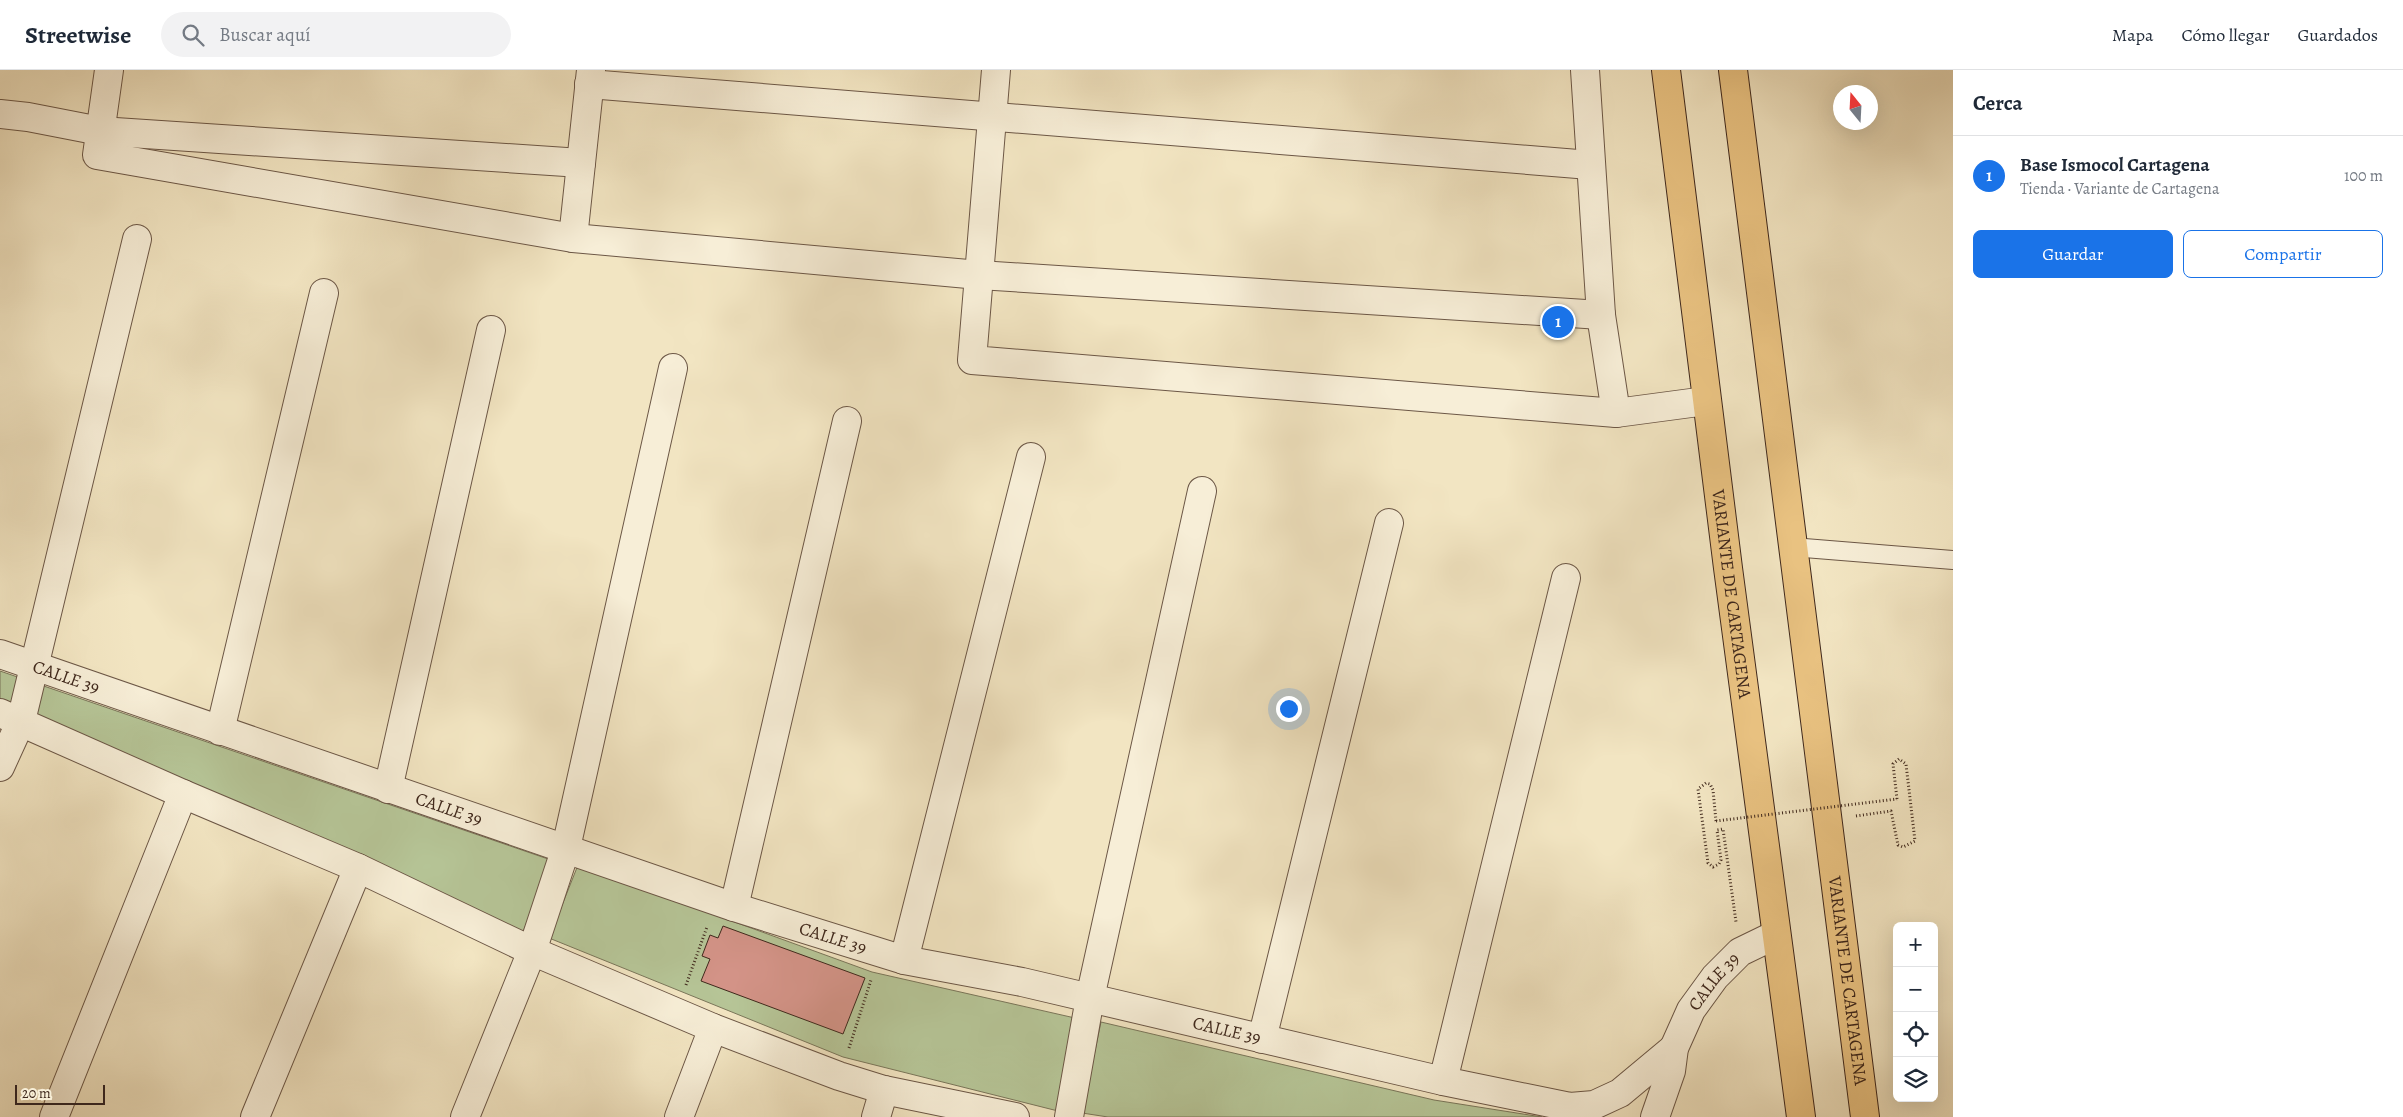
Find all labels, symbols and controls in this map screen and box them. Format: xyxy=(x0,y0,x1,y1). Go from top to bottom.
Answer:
search box xyxy=(161,12,511,57)
text: Streetwise xyxy=(25,19,131,51)
icon: search xyxy=(179,21,207,49)
text: Buscar aquí xyxy=(219,22,311,48)
text: Mapa xyxy=(2112,23,2153,47)
text: Cómo llegar xyxy=(2181,23,2270,47)
text: Guardados xyxy=(2298,23,2378,47)
north arrow xyxy=(1833,85,1878,130)
text: Cerca xyxy=(1973,89,2023,117)
text: Base Ismocol Cartagena xyxy=(2020,152,2210,178)
text: 1 xyxy=(1986,165,1992,187)
text: 100 m xyxy=(2344,165,2383,187)
text: Tienda · Variante de Cartagena xyxy=(2020,178,2219,200)
button: Guardar xyxy=(1973,230,2173,278)
button: Compartir xyxy=(2183,230,2383,278)
pin: 1 xyxy=(1542,303,1574,341)
street label: VARIANTE DE CARTAGENA xyxy=(1706,487,1757,700)
street label: CALLE 39 xyxy=(30,654,103,699)
your location xyxy=(1276,696,1302,722)
street label: CALLE 39 xyxy=(412,786,486,831)
street label: VARIANTE DE CARTAGENA xyxy=(1823,874,1873,1087)
street label: CALLE 39 xyxy=(796,916,870,960)
map controls xyxy=(1893,922,1938,1102)
button: + xyxy=(1893,922,1938,967)
street label: CALLE 39 xyxy=(1682,947,1745,1016)
button: − xyxy=(1893,967,1938,1012)
street label: CALLE 39 xyxy=(1190,1011,1263,1050)
button: locate xyxy=(1893,1012,1938,1057)
button: layers xyxy=(1893,1057,1938,1102)
scale bar xyxy=(15,1082,105,1105)
text: 20 m xyxy=(22,1084,51,1103)

